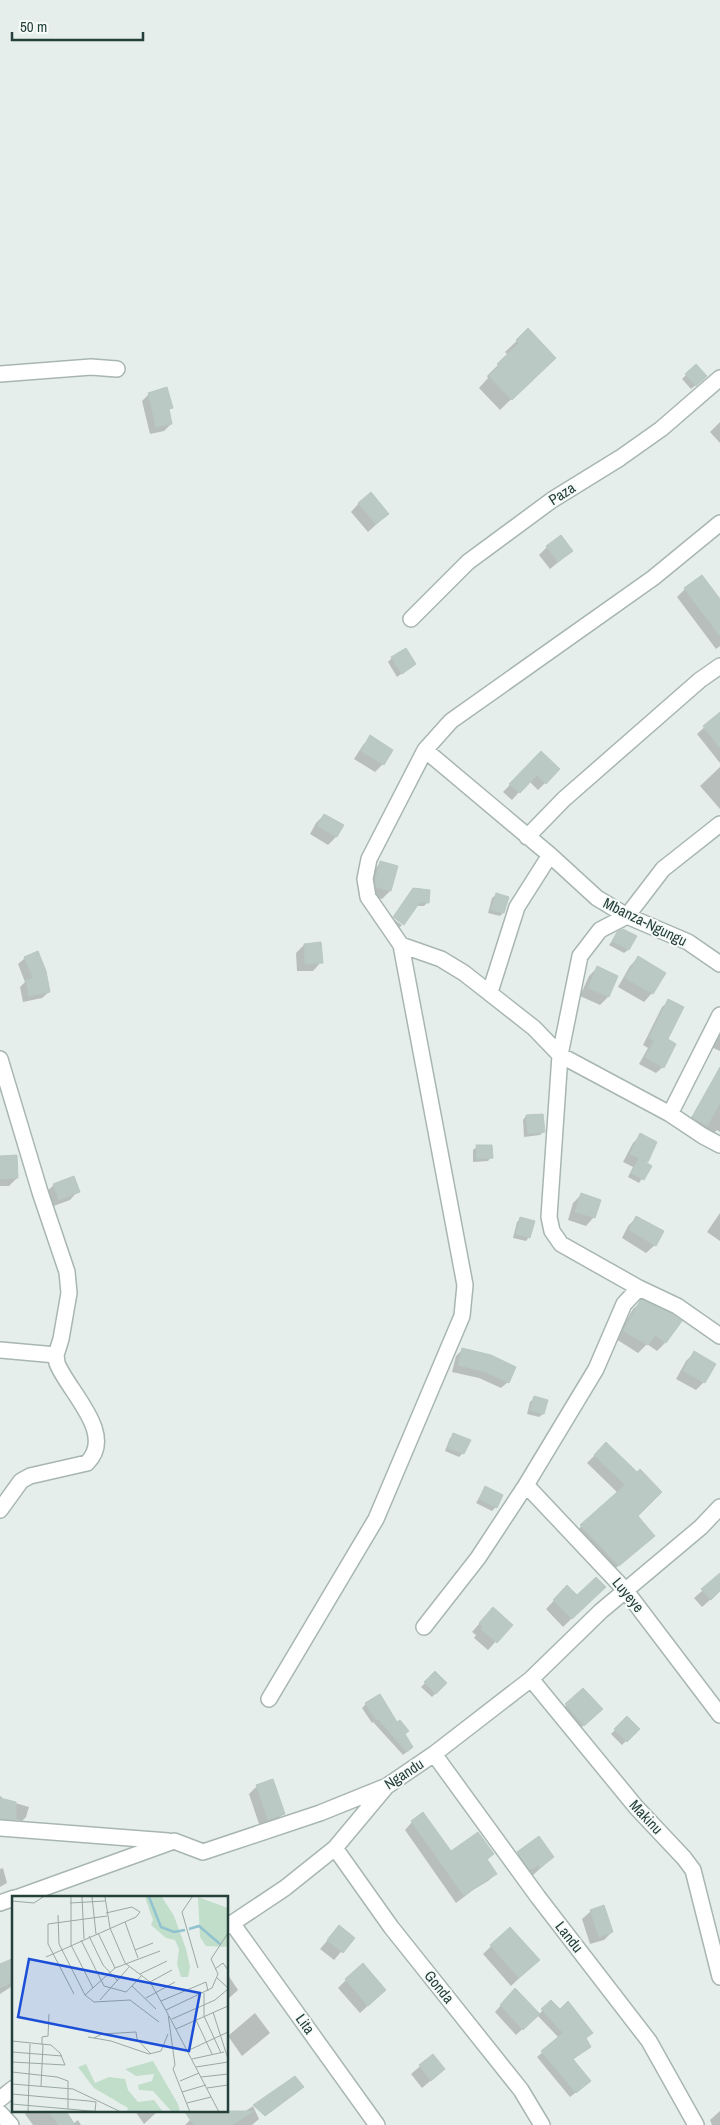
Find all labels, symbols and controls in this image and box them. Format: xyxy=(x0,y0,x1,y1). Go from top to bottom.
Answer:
scale bar xyxy=(12,10,144,42)
text: 50 m xyxy=(20,16,47,37)
street label: Paza xyxy=(544,477,579,510)
street label: Mbanza-Ngungu xyxy=(600,892,691,951)
street label: Luyeye xyxy=(608,1573,649,1617)
street label: Ngandu xyxy=(380,1753,428,1794)
street label: Makinu xyxy=(625,1795,668,1839)
inset map xyxy=(12,1896,229,2112)
street label: Landu xyxy=(551,1917,588,1957)
street label: Gonda xyxy=(420,1966,459,2008)
street label: Lita xyxy=(291,2009,320,2038)

